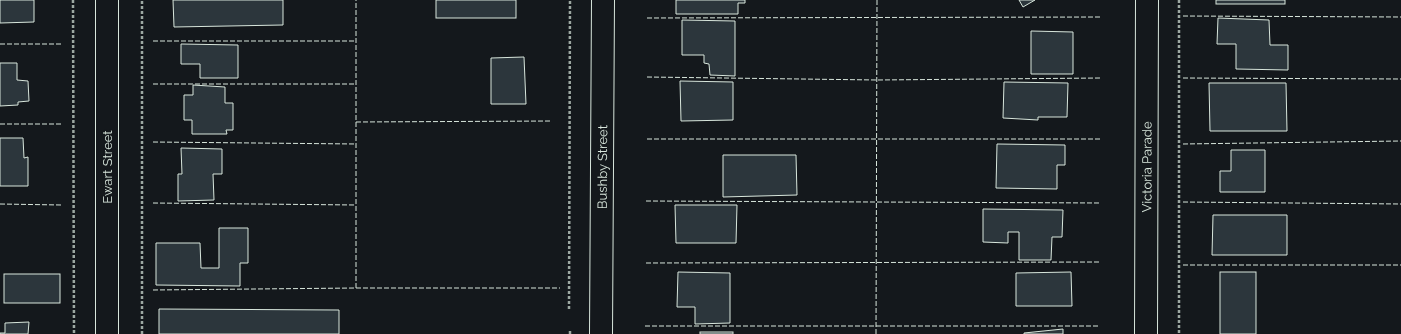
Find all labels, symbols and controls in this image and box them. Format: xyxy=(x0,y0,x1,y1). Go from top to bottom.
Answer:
street label: Victoria Parade xyxy=(1139,121,1154,213)
street label: Bushby Street xyxy=(594,124,610,209)
street label: Ewart Street xyxy=(100,130,115,204)

